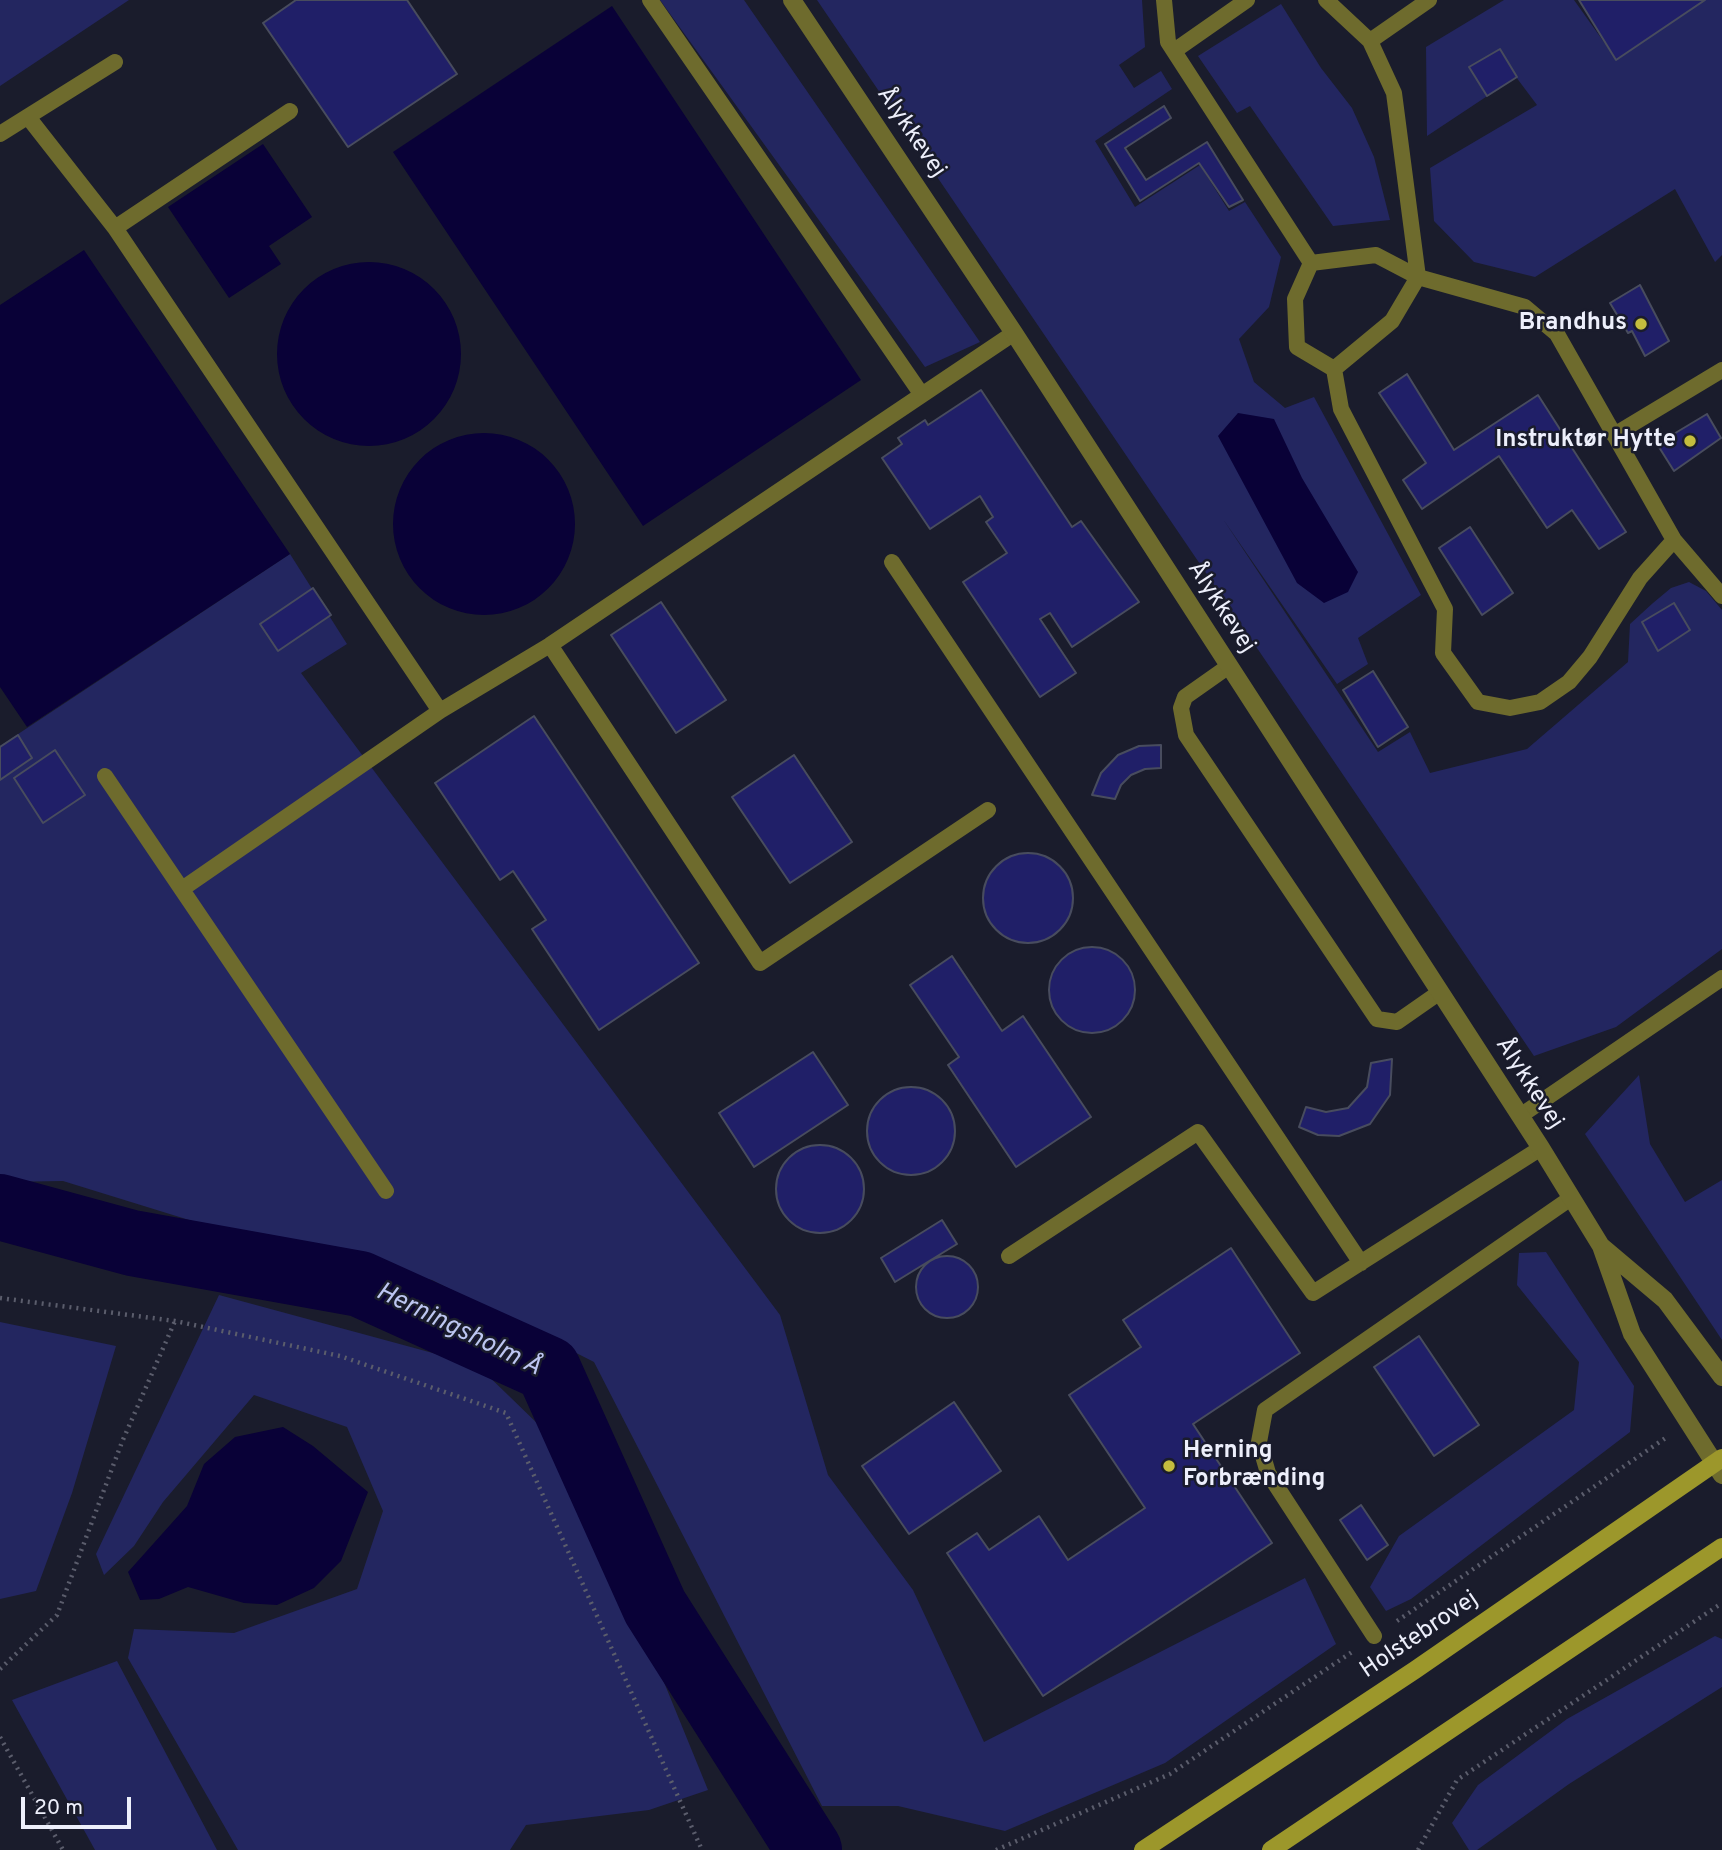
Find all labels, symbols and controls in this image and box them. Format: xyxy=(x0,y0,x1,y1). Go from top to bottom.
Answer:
street label: Ålykkevej xyxy=(869,82,951,184)
place label: Brandhus xyxy=(1519,310,1627,338)
marker: Brandhus xyxy=(1633,316,1649,332)
place label: Instruktør Hytte xyxy=(1495,427,1676,455)
marker: Instruktør Hytte xyxy=(1682,433,1698,449)
street label: Ålykkevej xyxy=(1180,557,1260,659)
street label: Ålykkevej xyxy=(1488,1033,1568,1135)
water label: Herningsholm Å xyxy=(370,1278,546,1384)
place label: Herning Forbrænding xyxy=(1183,1438,1325,1494)
marker: Herning Forbrænding xyxy=(1161,1458,1177,1474)
street label: Holstebrovej xyxy=(1356,1586,1484,1686)
scale bar xyxy=(24,1784,135,1828)
text: 20 m xyxy=(34,1795,83,1822)

